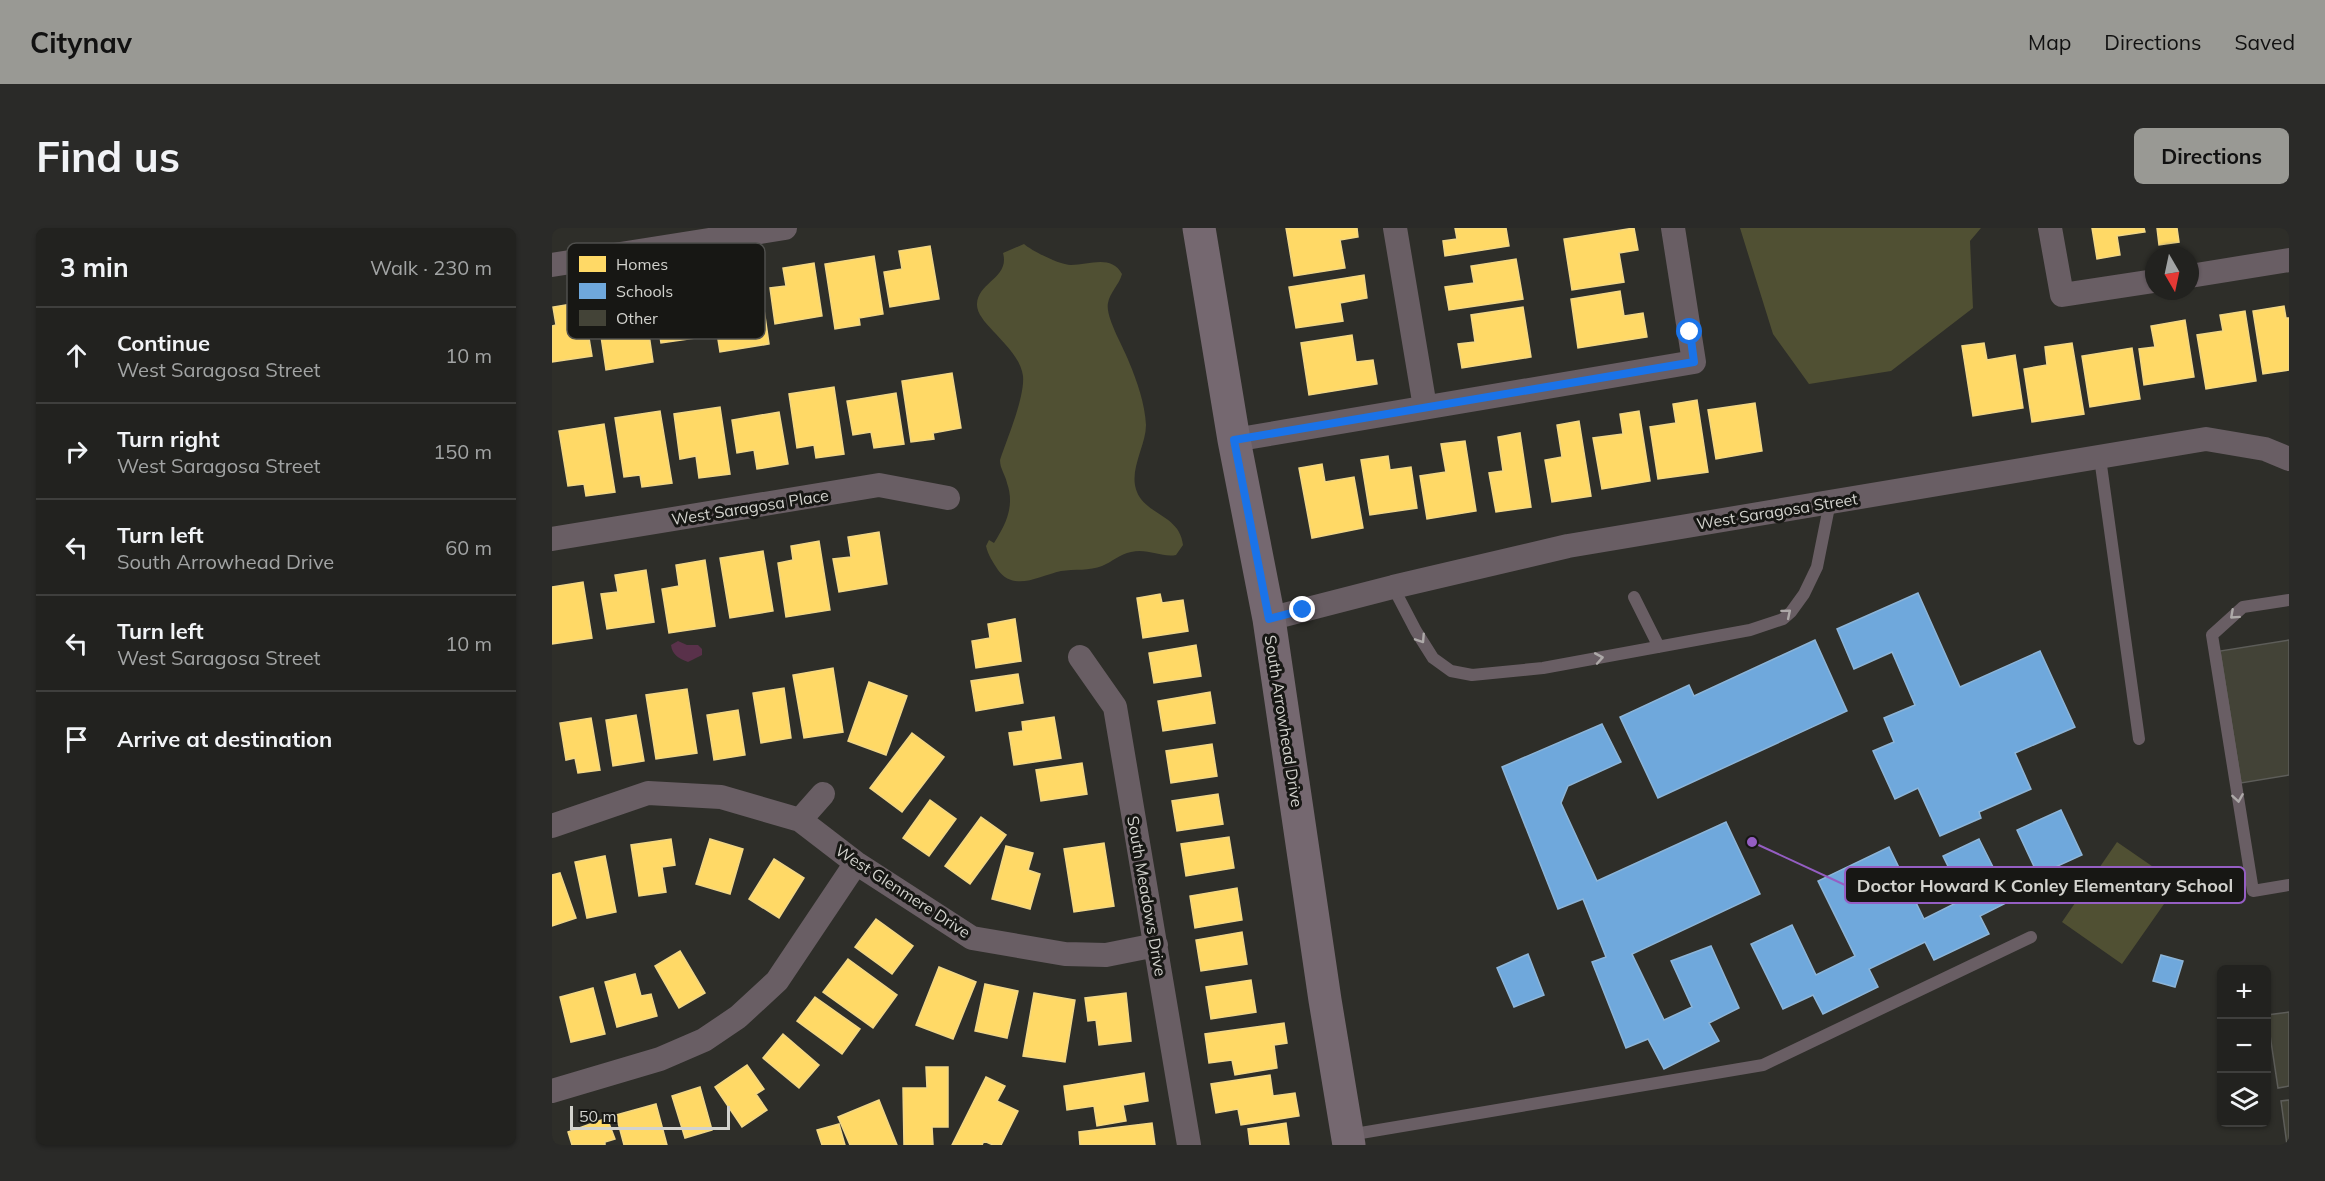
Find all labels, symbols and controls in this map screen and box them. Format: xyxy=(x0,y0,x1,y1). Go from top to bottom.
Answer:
text: Citynav xyxy=(30,25,132,60)
text: Map xyxy=(2028,29,2071,55)
text: Directions xyxy=(2104,29,2201,55)
text: Saved xyxy=(2234,29,2295,55)
button: Directions xyxy=(2134,128,2289,184)
text: Find us xyxy=(36,130,180,183)
legend xyxy=(567,243,765,339)
north arrow xyxy=(2145,246,2199,300)
text: 3 min xyxy=(60,251,129,284)
text: Homes xyxy=(616,254,668,274)
text: Walk · 230 m xyxy=(370,255,492,280)
text: Schools xyxy=(616,281,673,301)
text: Other xyxy=(616,308,658,328)
route start xyxy=(1676,318,1702,344)
text: Continue xyxy=(117,329,210,357)
icon: ahead xyxy=(60,339,93,372)
text: 10 m xyxy=(445,343,492,368)
text: West Saragosa Street xyxy=(117,357,321,382)
text: Turn right xyxy=(117,425,220,453)
icon: right xyxy=(60,435,93,468)
text: 150 m xyxy=(433,439,492,464)
text: West Saragosa Street xyxy=(117,453,321,478)
street label: West Saragosa Place xyxy=(670,485,830,529)
street label: West Saragosa Street xyxy=(1695,488,1859,534)
text: Turn left xyxy=(117,521,204,549)
icon: left xyxy=(60,531,93,564)
text: 60 m xyxy=(445,535,492,560)
text: South Arrowhead Drive xyxy=(117,549,334,574)
route end xyxy=(1289,596,1315,622)
one-way arrow xyxy=(2230,608,2241,619)
one-way arrow xyxy=(1780,610,1791,621)
text: Turn left xyxy=(117,617,204,645)
icon: left xyxy=(60,627,93,660)
text: 10 m xyxy=(445,631,492,656)
one-way arrow xyxy=(1413,632,1424,643)
street label: South Arrowhead Drive xyxy=(1261,634,1307,808)
text: West Saragosa Street xyxy=(117,645,321,670)
one-way arrow xyxy=(1594,652,1604,665)
icon: arrive xyxy=(60,723,93,756)
text: Arrive at destination xyxy=(117,725,332,753)
one-way arrow xyxy=(2232,794,2244,803)
street label: South Meadows Drive xyxy=(1123,814,1171,978)
street label: West Glenmere Drive xyxy=(832,840,974,942)
callout: Doctor Howard K Conley Elementary School xyxy=(1845,867,2245,903)
text: Doctor Howard K Conley Elementary School xyxy=(1857,874,2233,897)
map controls xyxy=(2217,965,2271,1127)
button: + xyxy=(2217,965,2271,1019)
button: − xyxy=(2217,1019,2271,1073)
button: layers xyxy=(2217,1073,2271,1127)
scale bar xyxy=(570,1103,730,1130)
text: 50 m xyxy=(579,1106,616,1126)

